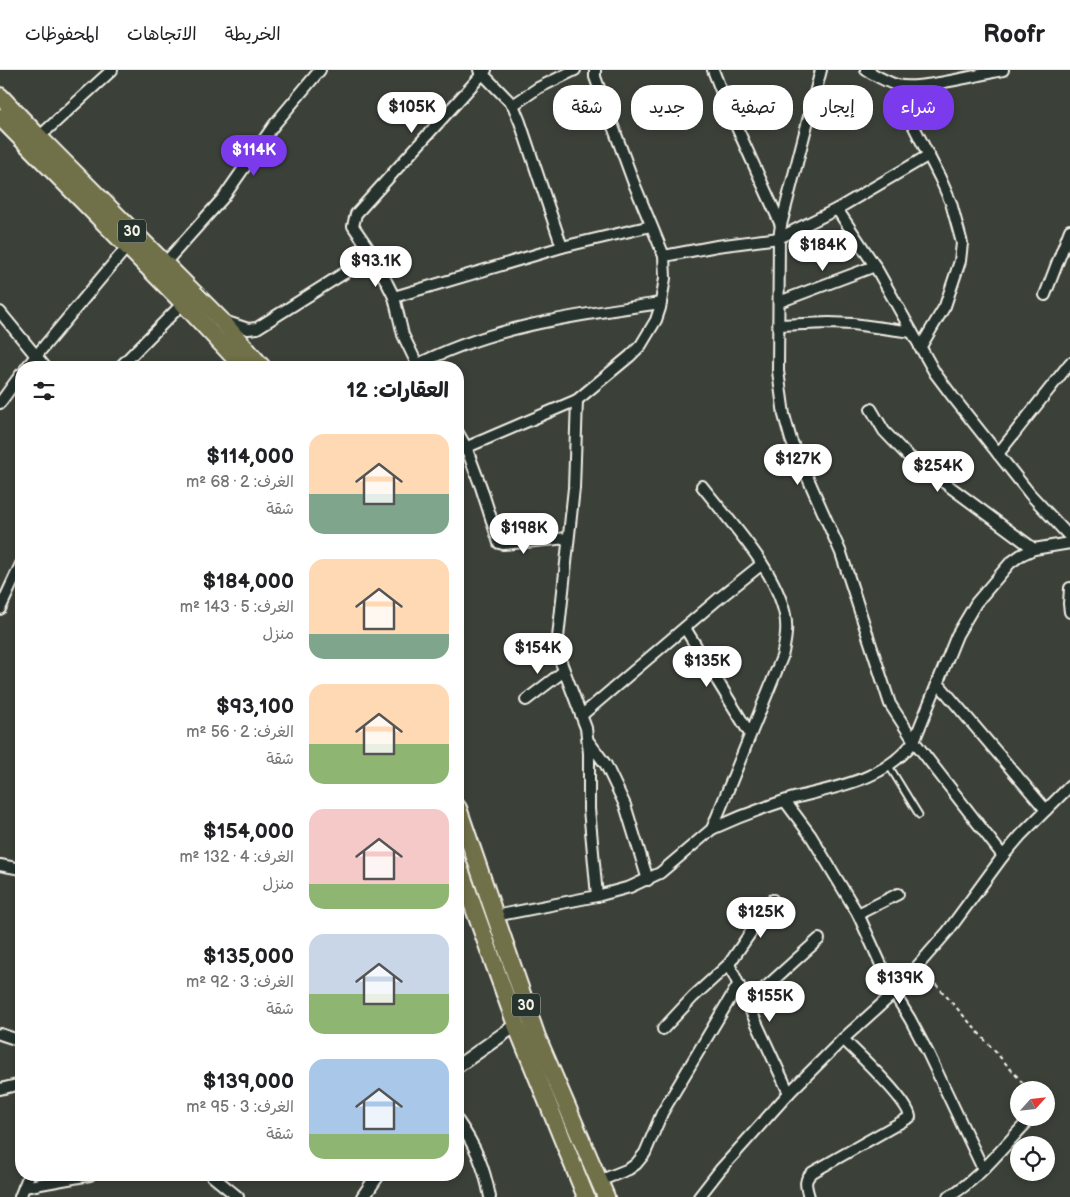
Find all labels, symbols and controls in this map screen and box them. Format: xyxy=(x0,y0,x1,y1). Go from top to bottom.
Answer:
text: Roofr xyxy=(983,20,1045,49)
text: المحفوظات xyxy=(25,24,99,45)
text: الاتجاهات xyxy=(127,24,197,45)
text: الخريطة xyxy=(225,24,281,45)
chip: شقة xyxy=(553,85,621,130)
chip: جديد xyxy=(631,85,703,130)
chip: تصفية xyxy=(713,85,793,130)
chip: إيجار xyxy=(803,85,873,130)
chip: شراء xyxy=(883,85,954,130)
pin: $105K xyxy=(377,92,447,134)
text: $105K xyxy=(388,98,436,117)
pin: $114K xyxy=(219,134,289,177)
text: $114K xyxy=(232,141,276,160)
road number: 30 xyxy=(118,220,146,242)
pin: $184K xyxy=(788,230,858,272)
text: $184K xyxy=(799,236,847,255)
pin: $93.1K xyxy=(335,246,417,288)
text: $93.1K xyxy=(351,252,401,271)
icon: filters xyxy=(30,377,58,405)
text: العقارات: 12 xyxy=(347,378,449,403)
text: $114,000 xyxy=(206,444,294,469)
pin: $127K xyxy=(763,444,833,486)
text: $127K xyxy=(775,450,821,469)
pin: $254K xyxy=(903,450,973,493)
icon: home xyxy=(349,454,409,514)
text: $254K xyxy=(913,457,963,476)
text: الغرف: 2 · 68 m² xyxy=(186,473,294,492)
text: شقة xyxy=(266,500,294,519)
pin: $198K xyxy=(489,512,559,555)
text: $198K xyxy=(500,519,548,538)
text: $184,000 xyxy=(202,569,294,594)
icon: home xyxy=(349,579,409,639)
text: الغرف: 5 · 143 m² xyxy=(180,598,294,617)
text: منزل xyxy=(262,625,294,644)
pin: $154K xyxy=(503,632,573,675)
text: $154K xyxy=(515,639,561,658)
pin: $135K xyxy=(672,646,742,688)
text: $135K xyxy=(684,652,730,671)
text: $93,100 xyxy=(216,694,294,719)
icon: home xyxy=(349,704,409,764)
text: الغرف: 2 · 56 m² xyxy=(186,723,294,742)
text: شقة xyxy=(266,750,294,769)
text: $154,000 xyxy=(203,819,294,844)
icon: home xyxy=(349,829,409,889)
text: الغرف: 4 · 132 m² xyxy=(179,848,294,867)
text: منزل xyxy=(262,875,294,894)
pin: $125K xyxy=(726,896,796,939)
text: $125K xyxy=(738,903,784,922)
text: $135,000 xyxy=(203,944,294,969)
icon: home xyxy=(349,954,409,1014)
pin: $139K xyxy=(865,962,935,1005)
text: $139K xyxy=(877,969,923,988)
text: الغرف: 3 · 92 m² xyxy=(186,973,294,992)
pin: $155K xyxy=(735,980,805,1023)
text: $155K xyxy=(747,987,793,1006)
road number: 30 xyxy=(512,994,540,1016)
text: شقة xyxy=(266,1000,294,1019)
text: $139,000 xyxy=(203,1069,294,1094)
icon: home xyxy=(349,1079,409,1139)
north arrow xyxy=(1010,1081,1055,1126)
map controls xyxy=(1010,1081,1055,1181)
text: الغرف: 3 · 95 m² xyxy=(186,1098,294,1117)
text: شقة xyxy=(266,1125,294,1144)
button: locate xyxy=(1010,1136,1055,1181)

